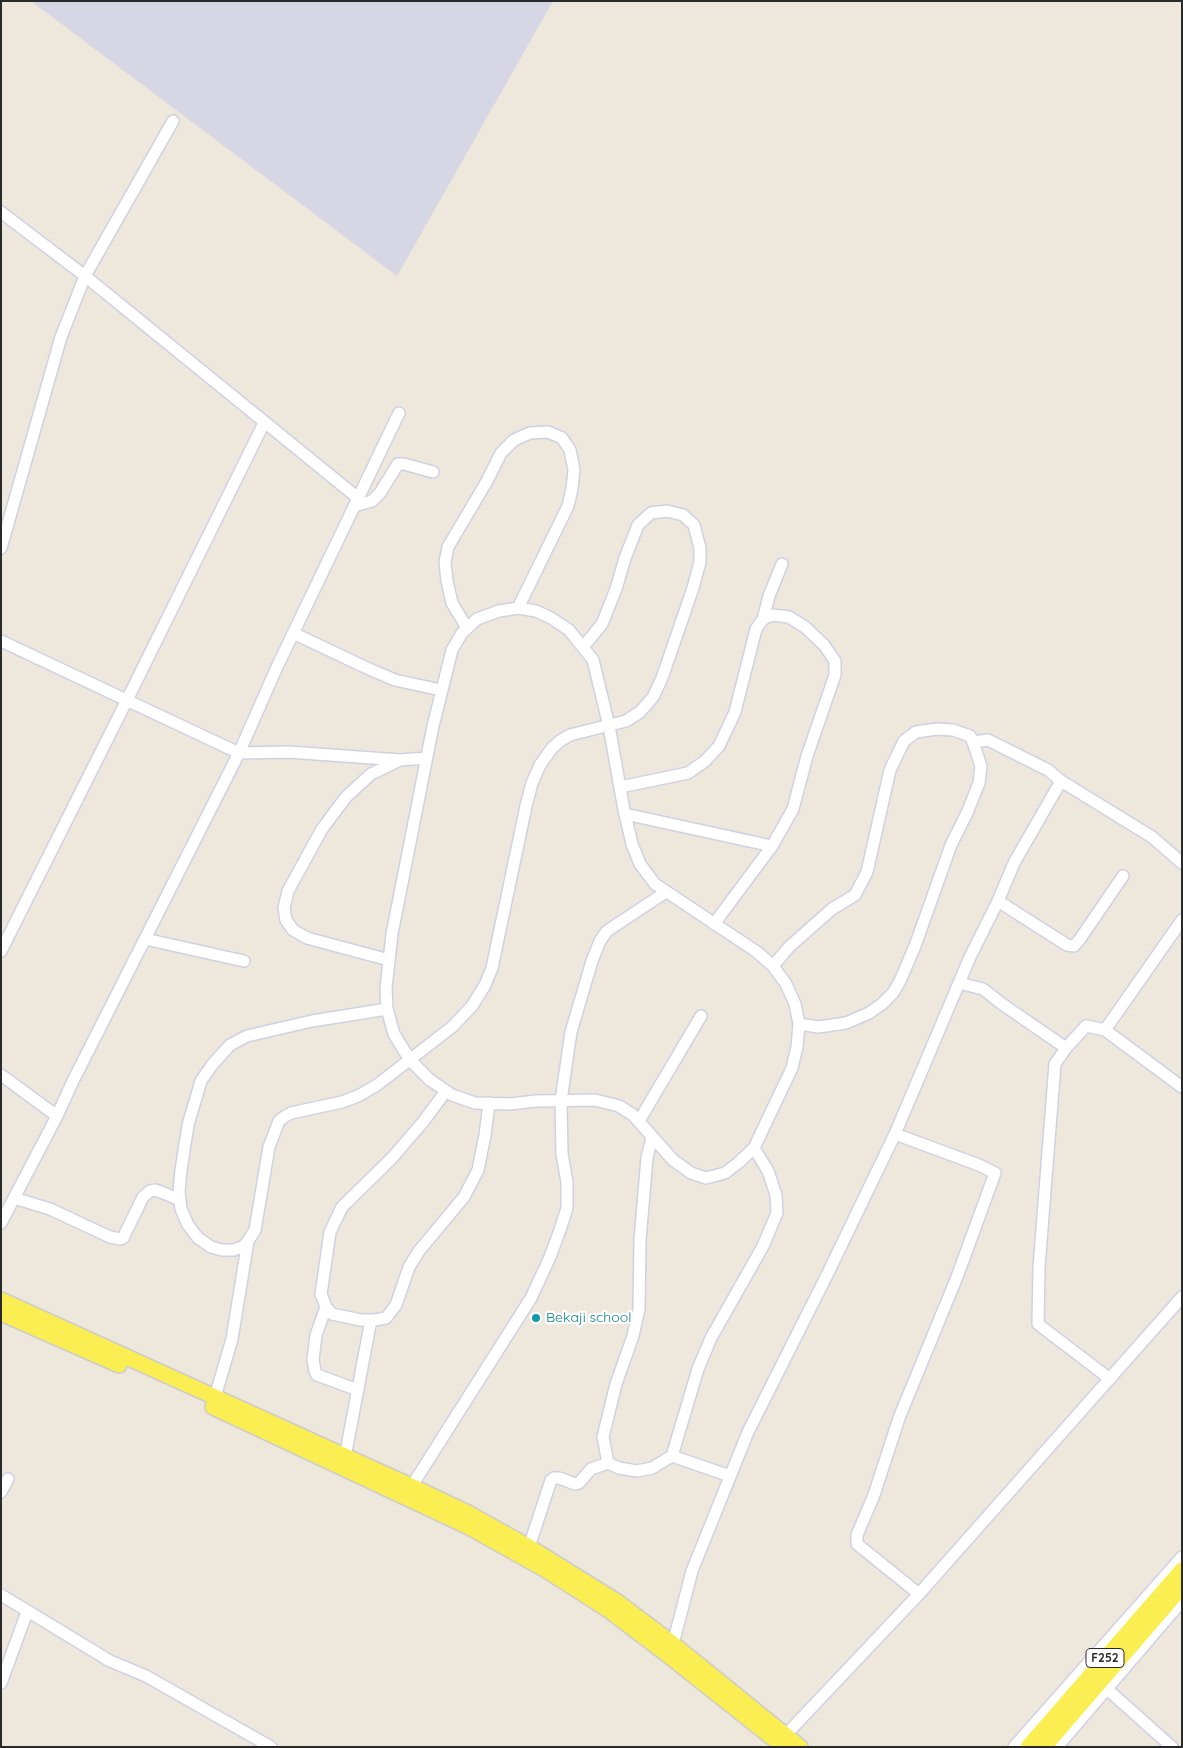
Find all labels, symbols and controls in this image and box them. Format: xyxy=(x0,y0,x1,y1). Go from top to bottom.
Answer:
place label: Bekaji school xyxy=(546,1310,631,1326)
marker: Bekaji school xyxy=(530,1312,542,1324)
road number: F252 xyxy=(1086,1649,1124,1668)

